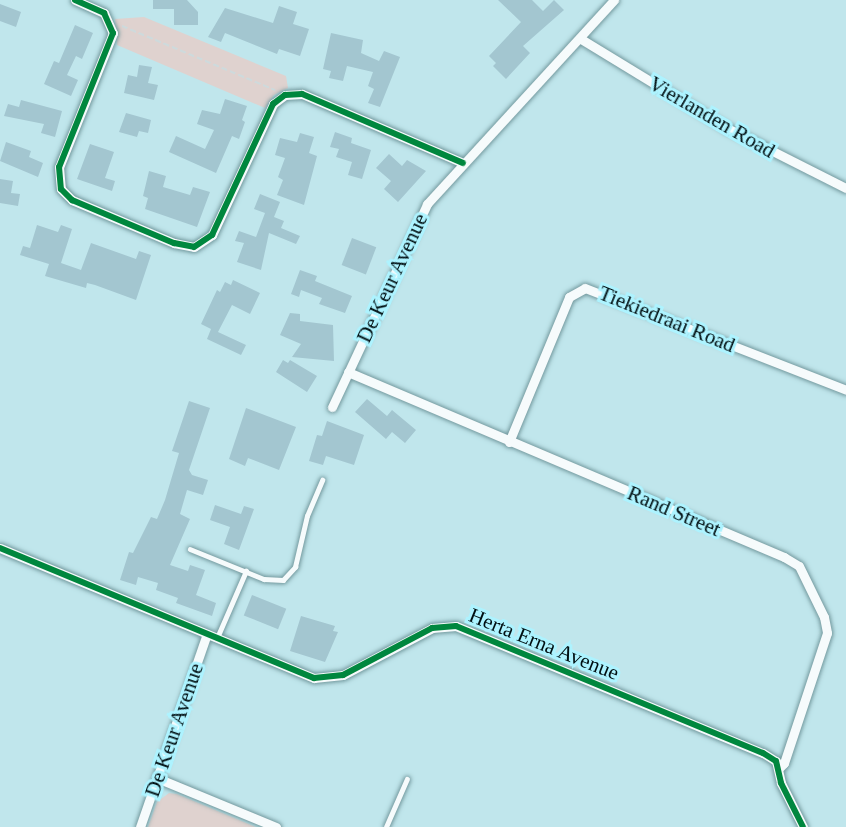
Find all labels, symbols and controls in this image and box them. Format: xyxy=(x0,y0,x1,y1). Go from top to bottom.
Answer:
street label: Vierlanden Road xyxy=(644,71,780,163)
street label: De Keur Avenue xyxy=(351,209,433,347)
street label: Tiekiedraai Road xyxy=(595,280,739,358)
street label: Rand Street xyxy=(624,480,724,542)
street label: Herta Erna Avenue xyxy=(465,602,623,686)
street label: De Keur Avenue xyxy=(139,659,209,801)

